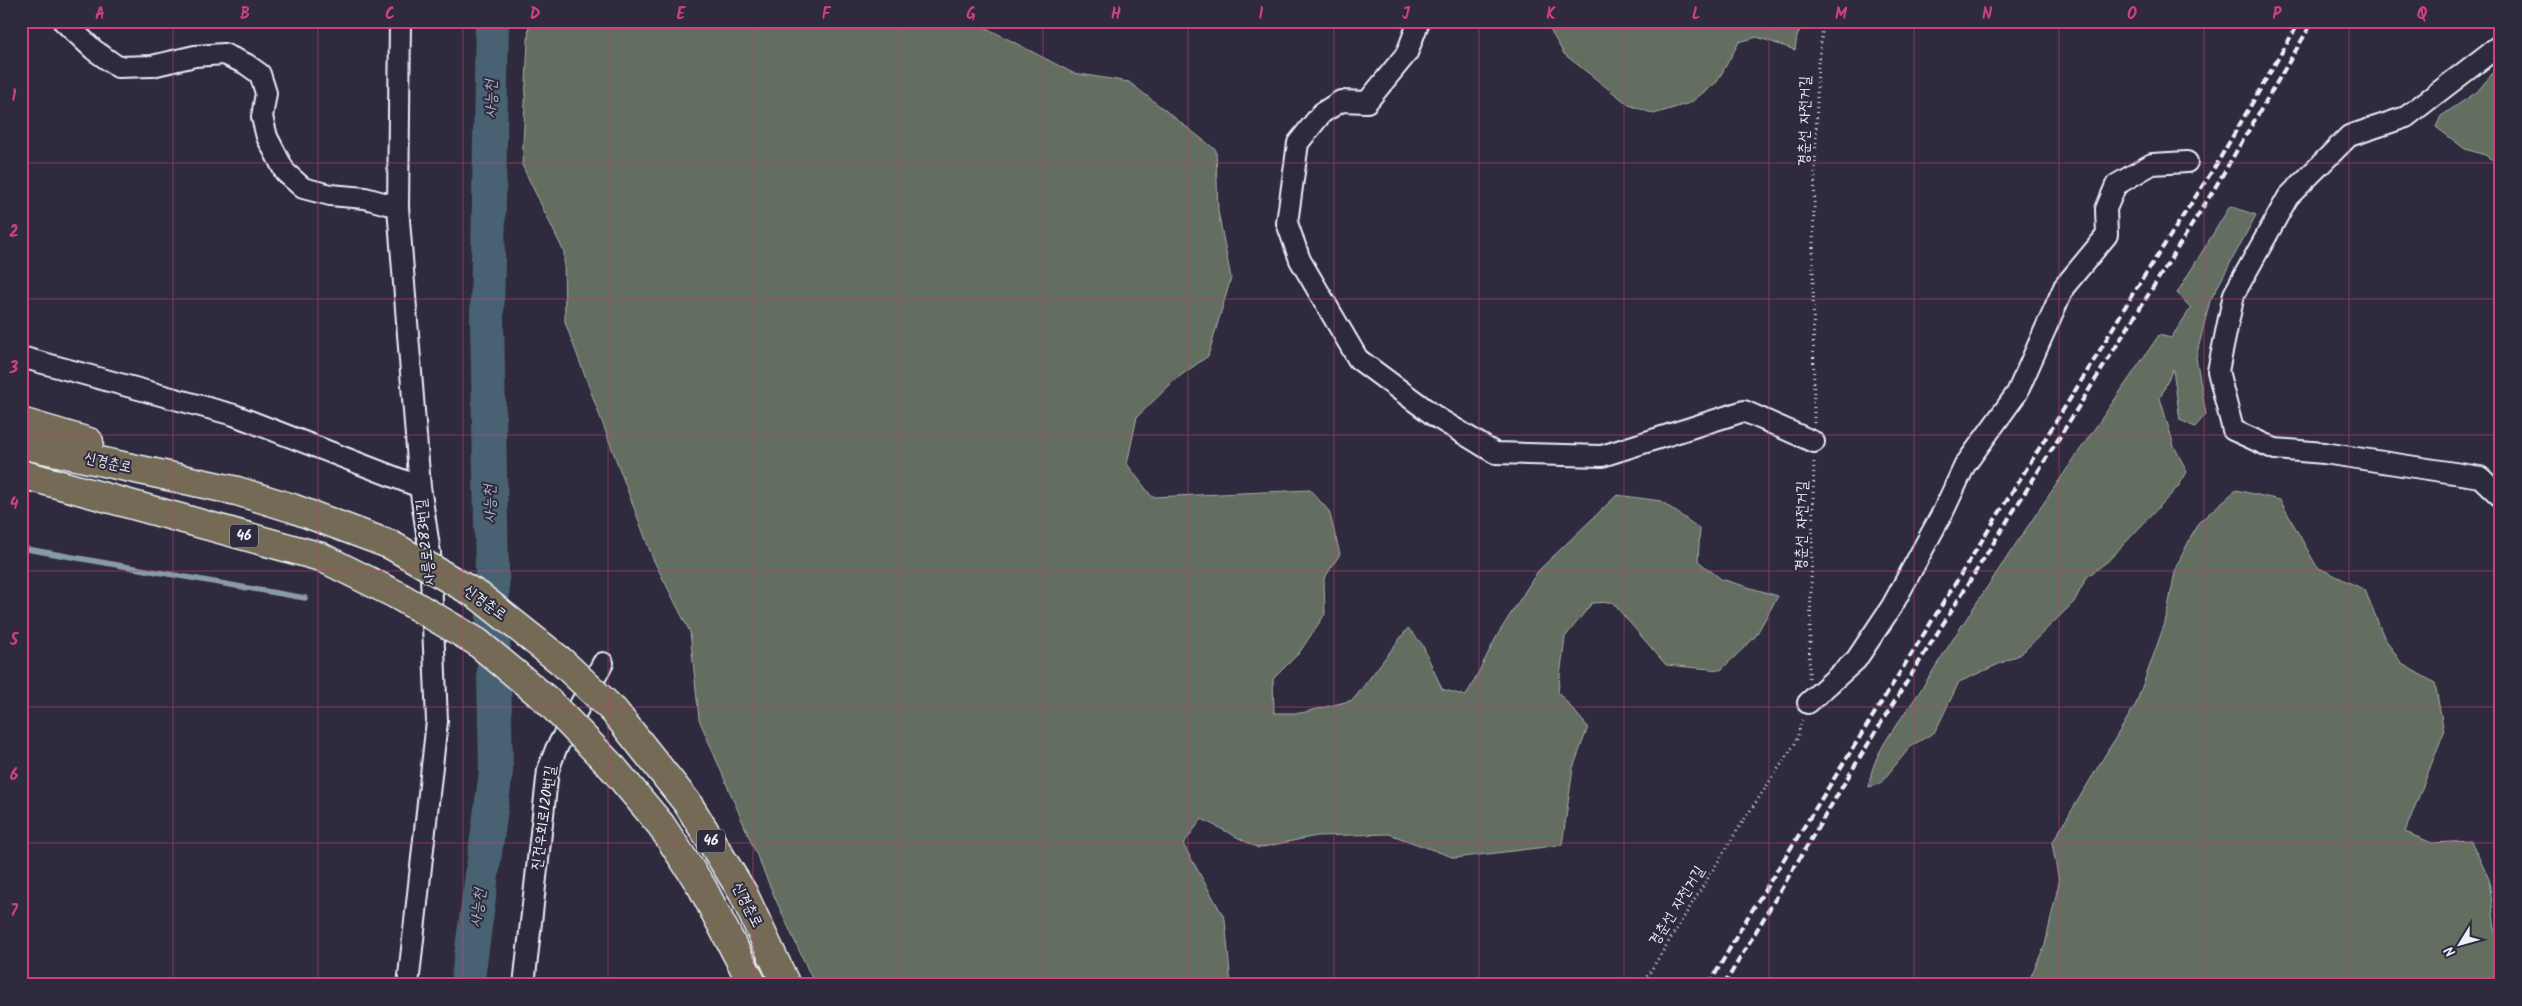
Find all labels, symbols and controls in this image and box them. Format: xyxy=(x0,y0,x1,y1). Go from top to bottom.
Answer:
text: A xyxy=(95,2,105,27)
text: B xyxy=(240,2,250,27)
text: C xyxy=(385,2,395,27)
text: D xyxy=(530,2,541,27)
text: E xyxy=(677,2,687,27)
text: F xyxy=(822,2,832,27)
text: G xyxy=(966,2,976,27)
text: H xyxy=(1111,2,1121,27)
text: I xyxy=(1259,2,1264,27)
text: J xyxy=(1402,2,1411,27)
text: K xyxy=(1546,2,1556,27)
text: L xyxy=(1692,2,1700,27)
text: M xyxy=(1835,2,1848,27)
text: N xyxy=(1982,2,1992,27)
text: O xyxy=(2127,2,2137,27)
text: P xyxy=(2273,2,2283,27)
text: Q xyxy=(2417,2,2428,27)
street label: 경춘선 자전거길 xyxy=(1792,76,1818,166)
water label: 사능천 xyxy=(478,77,504,119)
text: 1 xyxy=(12,84,17,109)
text: 2 xyxy=(9,220,19,245)
text: 3 xyxy=(9,356,19,381)
street label: 신경춘로 xyxy=(82,446,134,480)
street label: 경춘선 자전거길 xyxy=(1789,481,1815,571)
water label: 사능천 xyxy=(477,482,503,524)
text: 4 xyxy=(10,492,19,517)
street label: 사릉로283번길 xyxy=(410,498,442,586)
road number: 46 xyxy=(230,524,258,548)
street label: 신경춘로 xyxy=(458,579,512,627)
text: 5 xyxy=(9,628,20,653)
text: 6 xyxy=(10,763,19,788)
street label: 진건우회로120번길 xyxy=(525,764,563,872)
road number: 46 xyxy=(697,829,725,852)
street label: 경춘선 자전거길 xyxy=(1643,861,1711,951)
street label: 신경춘로 xyxy=(725,878,769,932)
water label: 사능천 xyxy=(463,885,493,929)
text: 7 xyxy=(10,899,18,924)
north arrow xyxy=(2434,918,2484,968)
text: N xyxy=(2439,941,2462,961)

